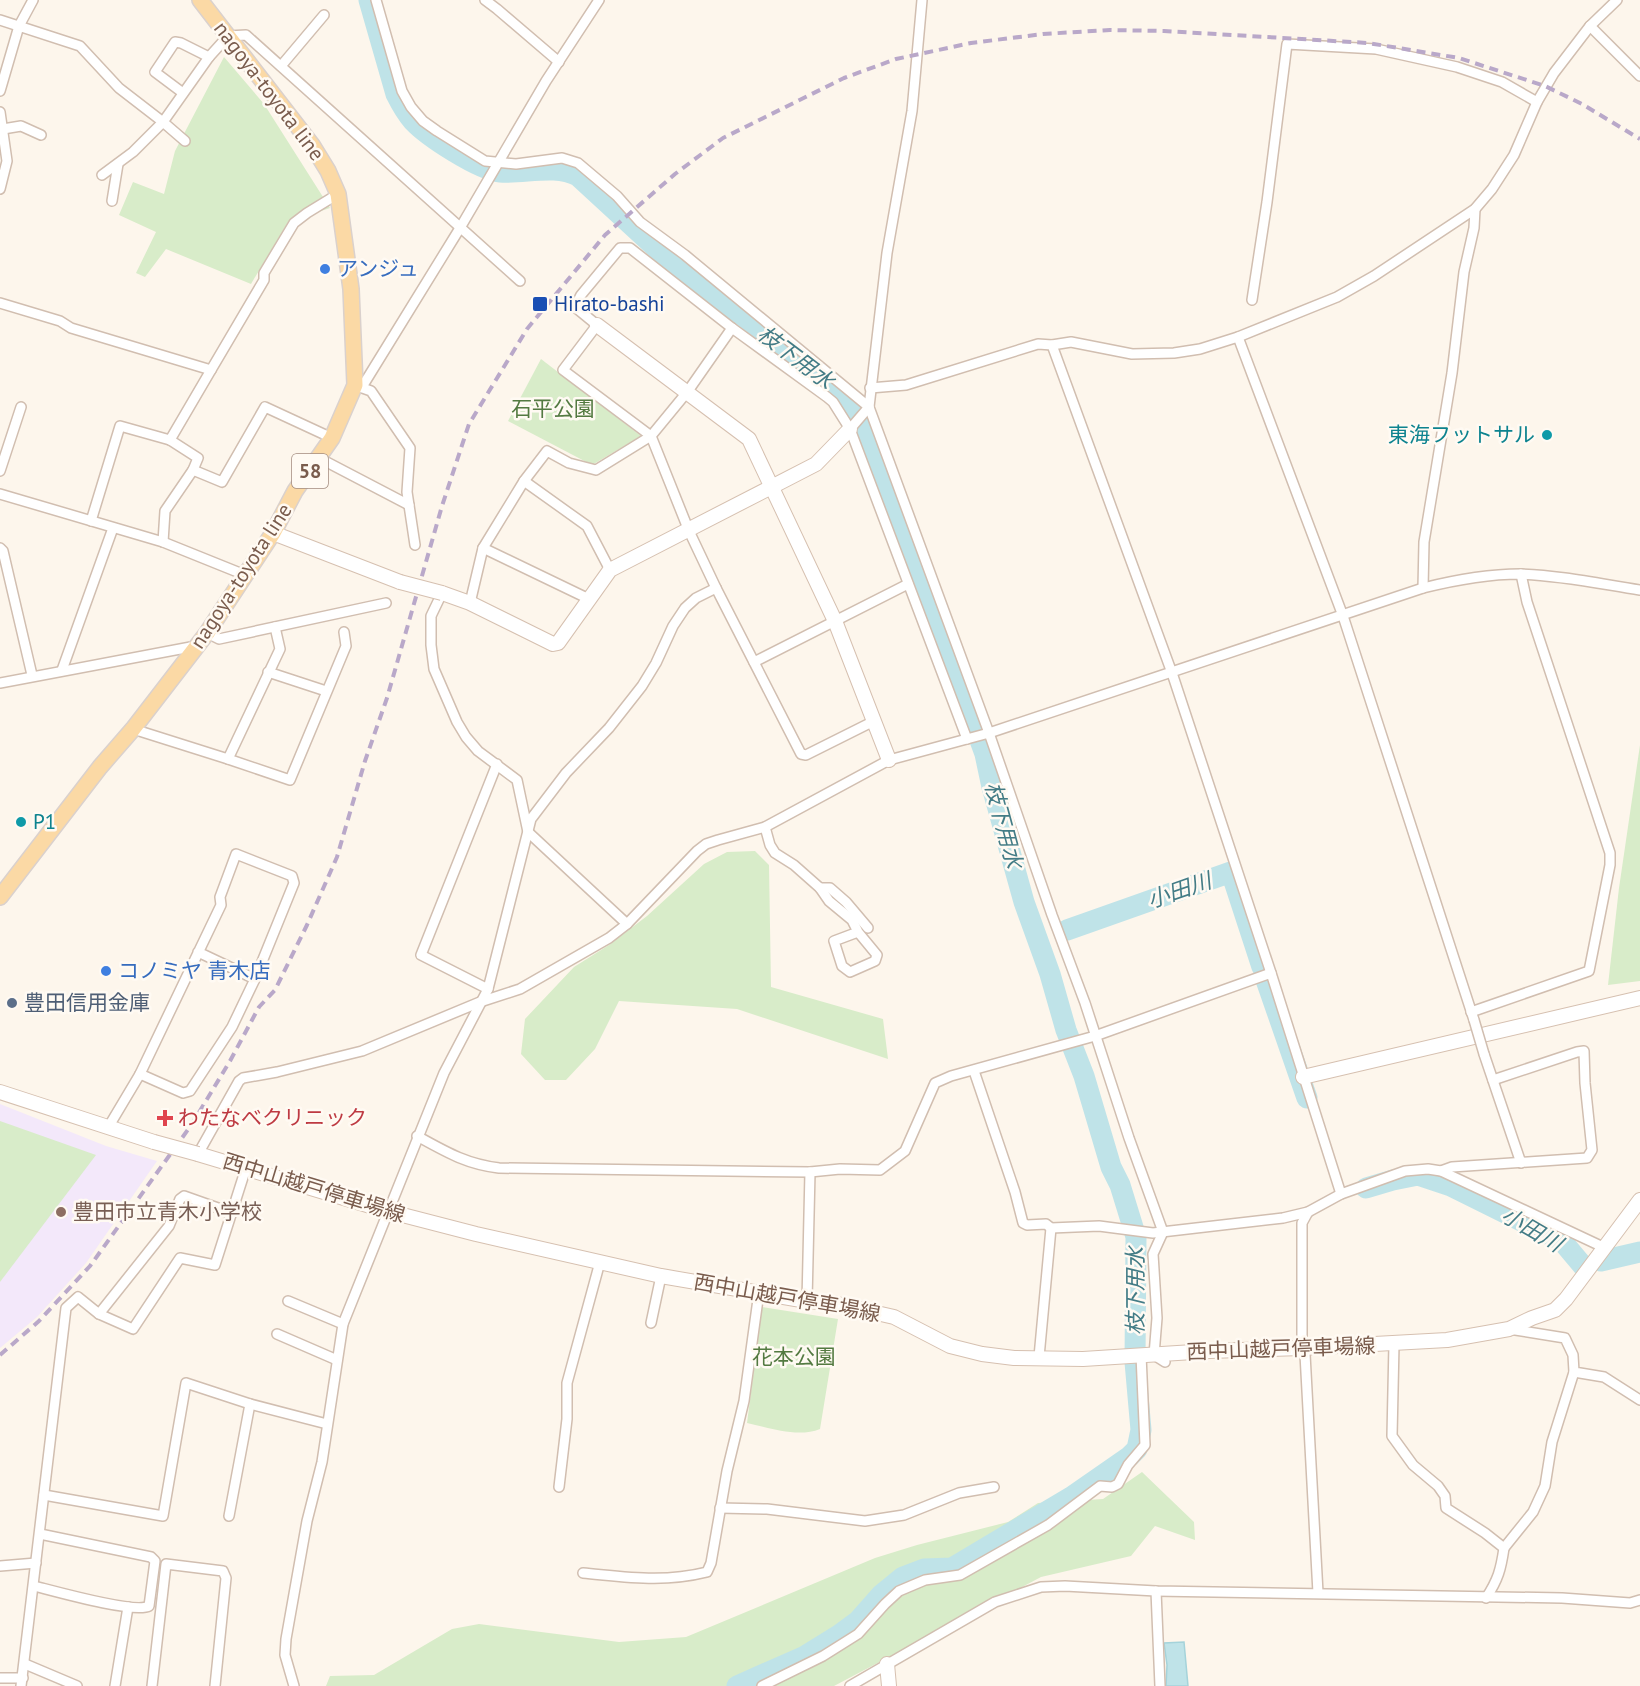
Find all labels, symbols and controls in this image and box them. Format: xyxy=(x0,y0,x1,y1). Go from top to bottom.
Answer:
street label: nagoya-toyota line xyxy=(208,16,331,166)
place label: アンジュ xyxy=(337,255,419,282)
marker: アンジュ xyxy=(318,262,332,276)
place label: Hirato-bashi xyxy=(554,290,665,317)
marker: Hirato-bashi xyxy=(531,295,549,313)
water label: 枝下用水 xyxy=(752,319,841,396)
park label: 石平公園 xyxy=(511,395,595,422)
place label: 東海フットサル xyxy=(1388,421,1535,448)
marker: 東海フットサル xyxy=(1540,428,1554,442)
road number: 58 xyxy=(292,454,328,488)
street label: nagoya-toyota line xyxy=(184,498,298,653)
water label: 枝下用水 xyxy=(979,779,1029,873)
place label: P1 xyxy=(33,808,56,835)
marker: P1 xyxy=(14,815,28,829)
water label: 小田川 xyxy=(1143,865,1217,914)
place label: コノミヤ 青木店 xyxy=(118,957,271,984)
marker: コノミヤ 青木店 xyxy=(99,964,113,978)
place label: 豊田信用金庫 xyxy=(24,989,150,1016)
marker: 豊田信用金庫 xyxy=(5,996,19,1010)
place label: わたなべクリニック xyxy=(178,1104,367,1131)
marker: わたなべクリニック xyxy=(156,1109,174,1127)
street label: 西中山越戸停車場線 xyxy=(220,1147,408,1228)
place label: 豊田市立青木小学校 xyxy=(73,1198,262,1225)
water label: 小田川 xyxy=(1496,1200,1569,1259)
marker: 豊田市立青木小学校 xyxy=(54,1205,68,1219)
water label: 枝下用水 xyxy=(1121,1245,1149,1335)
street label: 西中山越戸停車場線 xyxy=(692,1268,882,1327)
street label: 西中山越戸停車場線 xyxy=(1186,1332,1376,1365)
park label: 花本公園 xyxy=(752,1343,836,1370)

